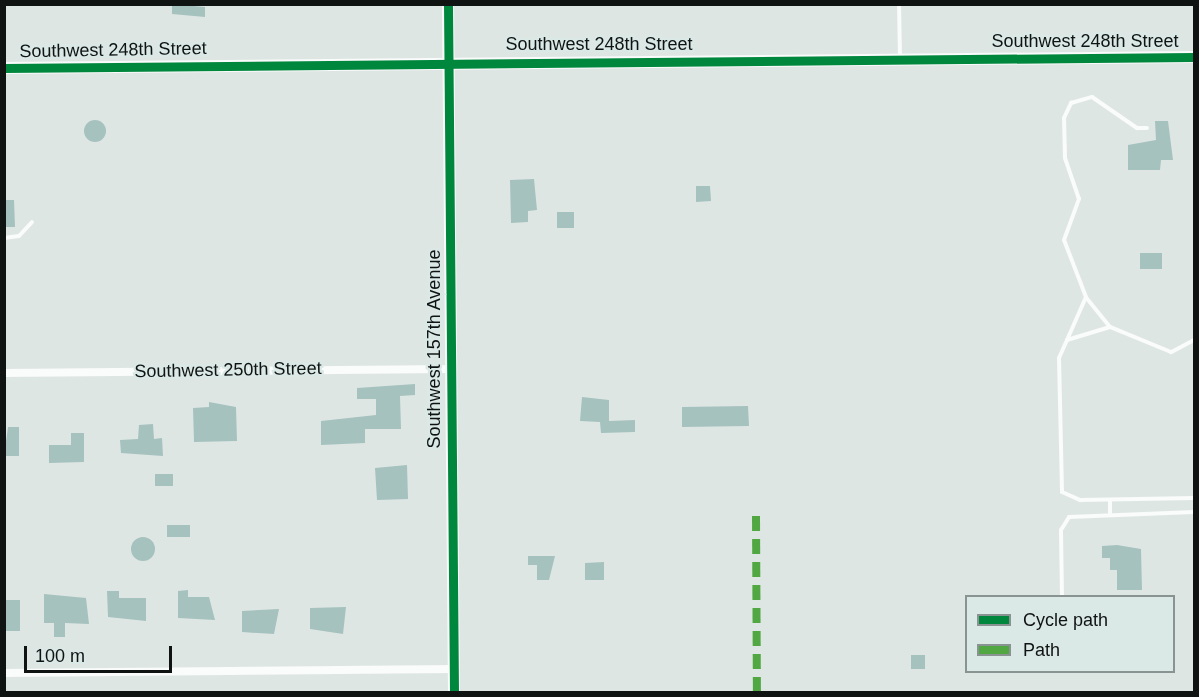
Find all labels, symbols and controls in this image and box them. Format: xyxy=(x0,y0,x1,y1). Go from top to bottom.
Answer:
street label: Southwest 248th Street xyxy=(991,30,1179,52)
street label: Southwest 248th Street xyxy=(505,33,693,55)
street label: Southwest 248th Street xyxy=(19,38,207,62)
street label: Southwest 157th Avenue xyxy=(423,249,445,449)
street label: Southwest 250th Street xyxy=(134,358,322,382)
legend xyxy=(965,595,1175,673)
text: Cycle path xyxy=(1023,610,1108,630)
scale bar xyxy=(27,634,176,672)
text: Path xyxy=(1023,640,1060,660)
text: 100 m xyxy=(35,646,85,666)

